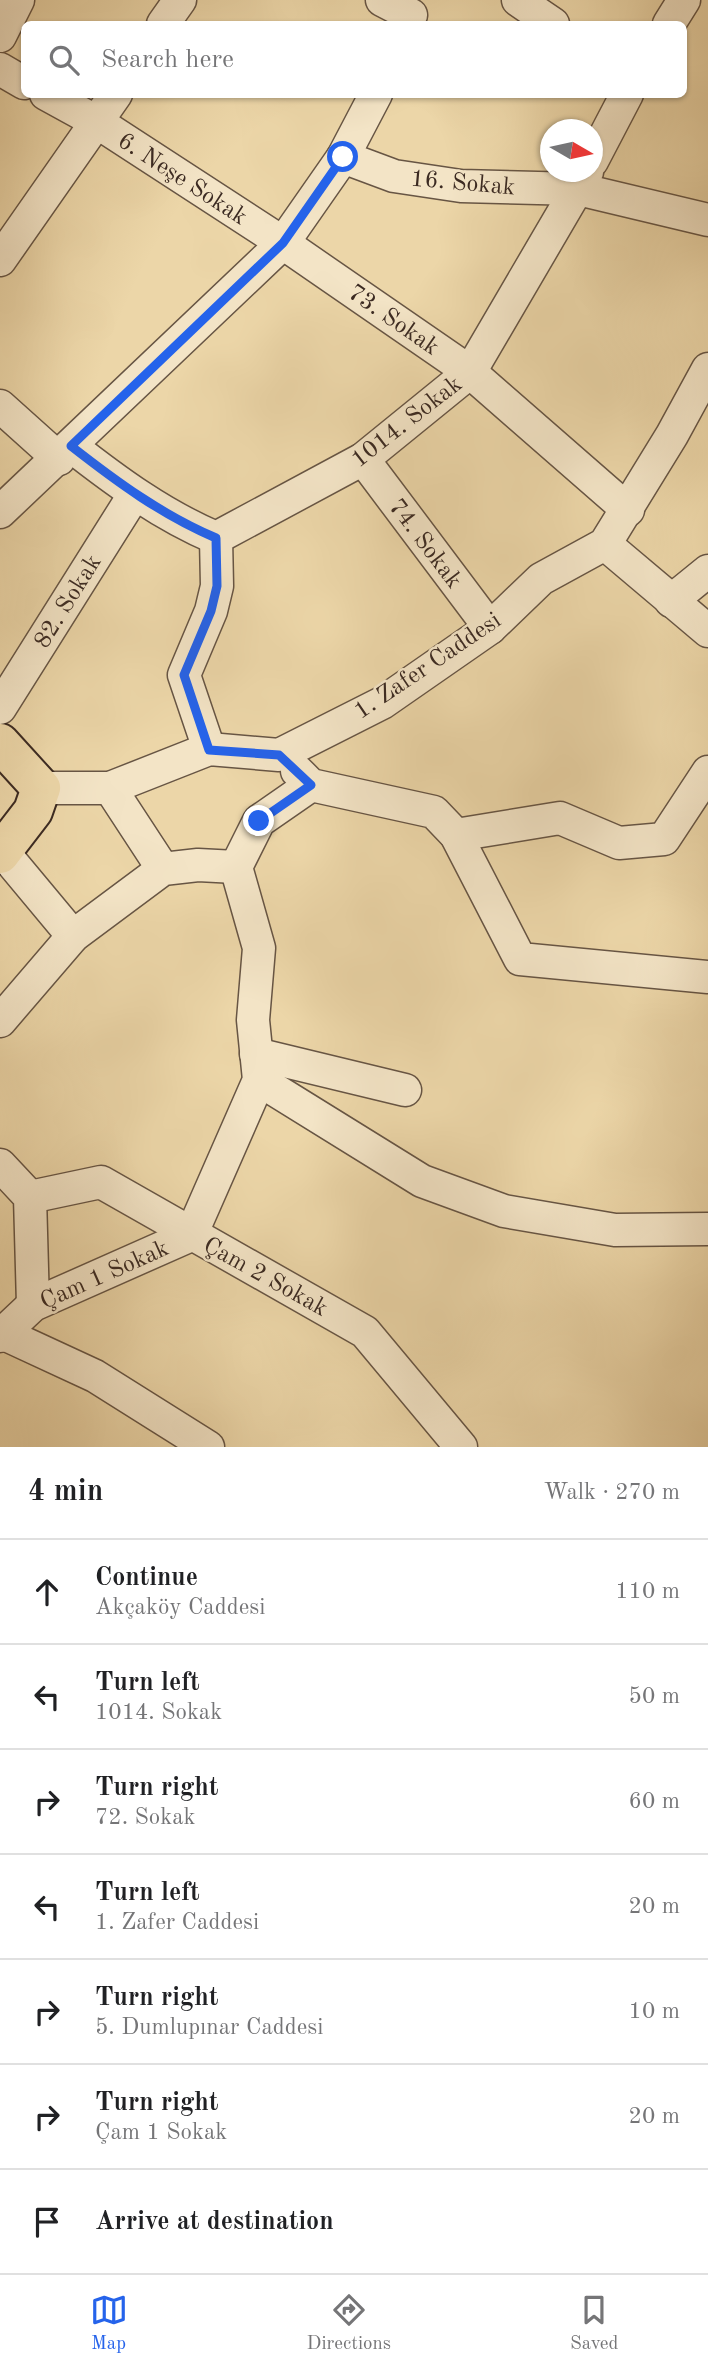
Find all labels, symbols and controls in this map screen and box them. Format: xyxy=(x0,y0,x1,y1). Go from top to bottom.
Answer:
search box xyxy=(21,21,687,98)
icon: search xyxy=(45,41,83,79)
text: Search here xyxy=(101,47,234,73)
north arrow xyxy=(540,119,603,182)
street label: 6. Neşe Sokak xyxy=(113,129,251,230)
route start xyxy=(327,141,358,172)
street label: 16. Sokak xyxy=(410,167,516,201)
street label: 73. Sokak xyxy=(343,281,443,361)
street label: 1014. Sokak xyxy=(348,372,467,473)
street label: 74. Sokak xyxy=(383,495,466,593)
street label: 82. Sokak xyxy=(31,551,107,653)
street label: 1. Zafer Caddesi xyxy=(350,609,506,725)
route end xyxy=(243,805,274,836)
street label: Çam 2 Sokak xyxy=(199,1234,331,1322)
street label: Çam 1 Sokak xyxy=(37,1237,173,1315)
text: 4 min xyxy=(28,1477,103,1507)
text: Walk · 270 m xyxy=(544,1481,680,1504)
text: Continue xyxy=(95,1565,198,1591)
icon: ahead xyxy=(28,1573,66,1611)
text: 110 m xyxy=(615,1580,680,1603)
text: Akçaköy Caddesi xyxy=(95,1596,265,1619)
text: Turn left xyxy=(95,1670,200,1696)
icon: left xyxy=(28,1678,66,1716)
text: 50 m xyxy=(629,1685,680,1708)
text: 1014. Sokak xyxy=(95,1701,222,1724)
text: Turn right xyxy=(95,1775,218,1801)
icon: right xyxy=(28,1783,66,1821)
text: 60 m xyxy=(629,1790,680,1813)
text: 72. Sokak xyxy=(95,1806,196,1829)
text: Turn left xyxy=(95,1880,200,1906)
icon: left xyxy=(28,1888,66,1926)
text: 20 m xyxy=(629,1895,680,1918)
text: 1. Zafer Caddesi xyxy=(95,1911,259,1934)
text: Turn right xyxy=(95,1985,218,2011)
icon: right xyxy=(28,1993,66,2031)
text: 10 m xyxy=(629,2000,680,2023)
text: 5. Dumlupınar Caddesi xyxy=(95,2016,324,2039)
text: Turn right xyxy=(95,2090,218,2116)
icon: right xyxy=(28,2098,66,2136)
text: 20 m xyxy=(629,2105,680,2128)
text: Çam 1 Sokak xyxy=(95,2121,227,2144)
icon: arrive xyxy=(28,2203,66,2241)
text: Arrive at destination xyxy=(95,2209,334,2235)
tab: Map xyxy=(90,2291,128,2356)
tab: Directions xyxy=(307,2291,391,2356)
tab: Saved xyxy=(570,2291,618,2356)

